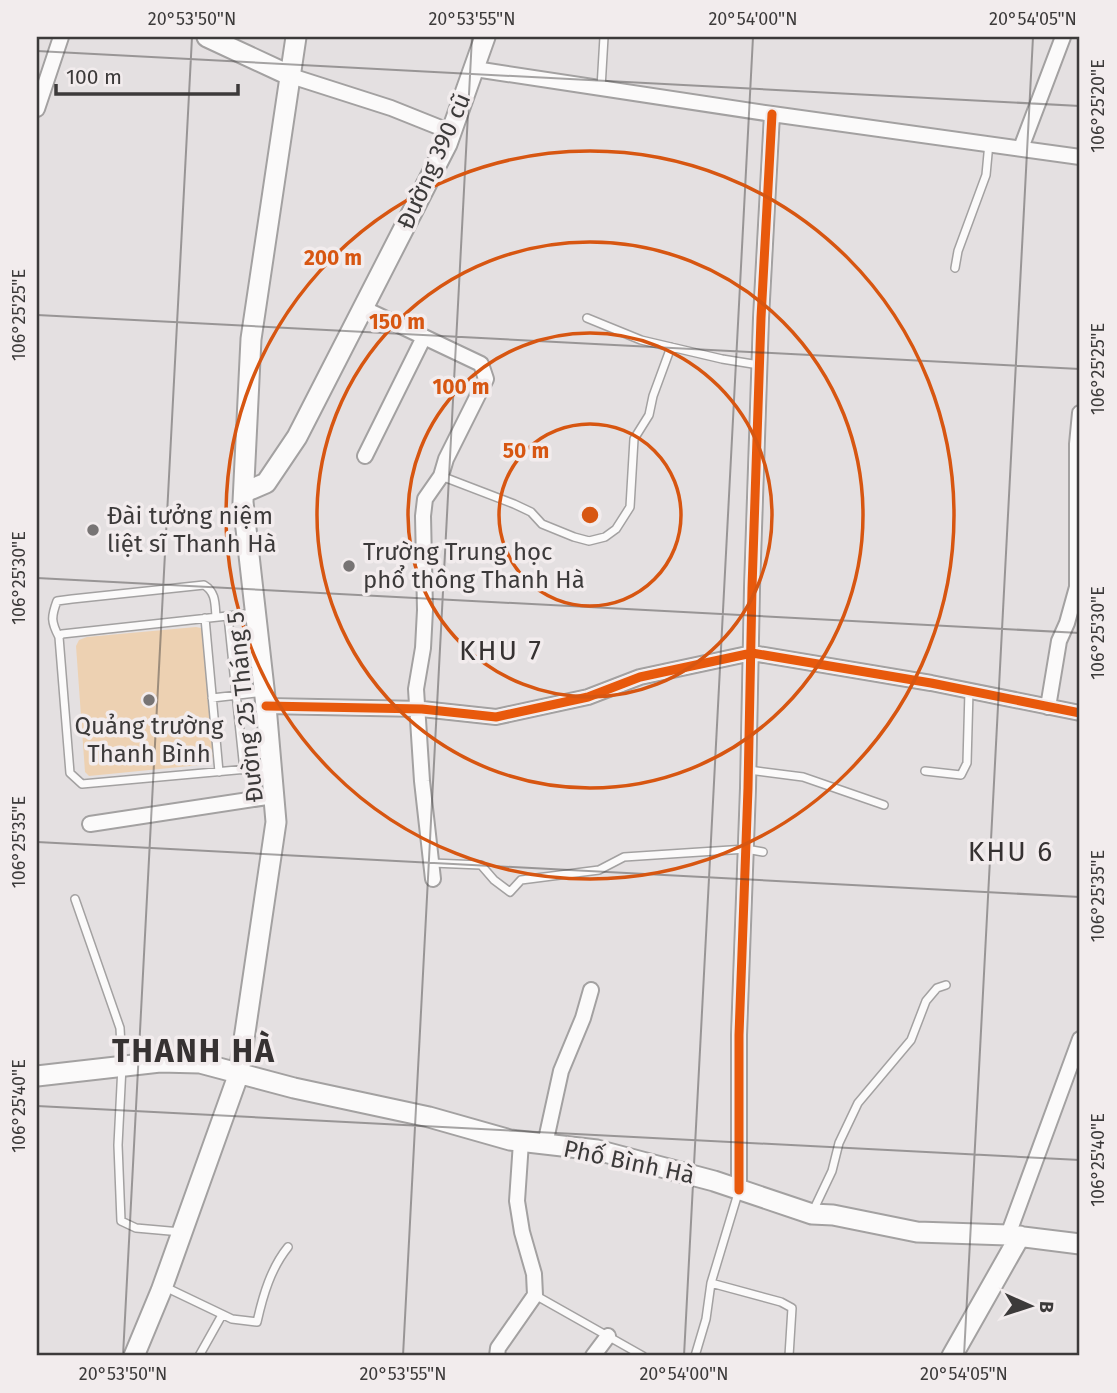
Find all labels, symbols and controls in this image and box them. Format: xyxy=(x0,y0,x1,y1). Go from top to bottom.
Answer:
text: 20°53'50"N xyxy=(148,8,236,30)
text: 20°53'55"N xyxy=(428,8,516,30)
text: 20°54'00"N xyxy=(708,8,798,30)
text: 20°54'05"N xyxy=(989,8,1077,30)
scale bar xyxy=(56,52,238,96)
text: 106°25'20"E xyxy=(1087,59,1109,153)
text: 100 m xyxy=(66,64,122,90)
street label: Đường 390 cũ xyxy=(391,89,477,233)
text: 200 m xyxy=(304,245,362,271)
text: 106°25'25"E xyxy=(8,269,30,361)
text: 150 m xyxy=(369,309,425,335)
text: 106°25'25"E xyxy=(1087,323,1109,415)
text: 100 m xyxy=(432,374,490,400)
text: 50 m xyxy=(503,438,549,464)
place label: Đài tưởng niệm liệt sĩ Thanh Hà xyxy=(107,502,277,558)
centre of rings xyxy=(578,503,602,527)
marker: Đài tưởng niệm liệt sĩ Thanh Hà xyxy=(85,522,101,538)
text: 106°25'30"E xyxy=(8,531,30,625)
place label: Trường Trung học phổ thông Thanh Hà xyxy=(363,538,585,594)
marker: Trường Trung học phổ thông Thanh Hà xyxy=(341,558,357,574)
text: 106°25'30"E xyxy=(1087,586,1109,680)
street label: Đường 25 Tháng 5 xyxy=(221,610,269,804)
district label: KHU 7 xyxy=(459,634,543,667)
marker: Quảng trường Thanh Bình xyxy=(141,692,157,708)
place label: Quảng trường Thanh Bình xyxy=(74,712,224,768)
text: 106°25'35"E xyxy=(8,796,30,888)
district label: KHU 6 xyxy=(968,835,1054,868)
text: 106°25'35"E xyxy=(1087,850,1109,942)
district label: THANH HÀ xyxy=(112,1030,276,1070)
text: 106°25'40"E xyxy=(8,1059,30,1153)
text: 106°25'40"E xyxy=(1087,1113,1109,1207)
street label: Phố Bình Hà xyxy=(561,1134,697,1190)
north arrow xyxy=(995,1270,1064,1340)
text: B xyxy=(1035,1300,1058,1314)
text: 20°53'50"N xyxy=(79,1363,167,1385)
text: 20°53'55"N xyxy=(359,1363,447,1385)
text: 20°54'00"N xyxy=(639,1363,729,1385)
text: 20°54'05"N xyxy=(920,1363,1008,1385)

